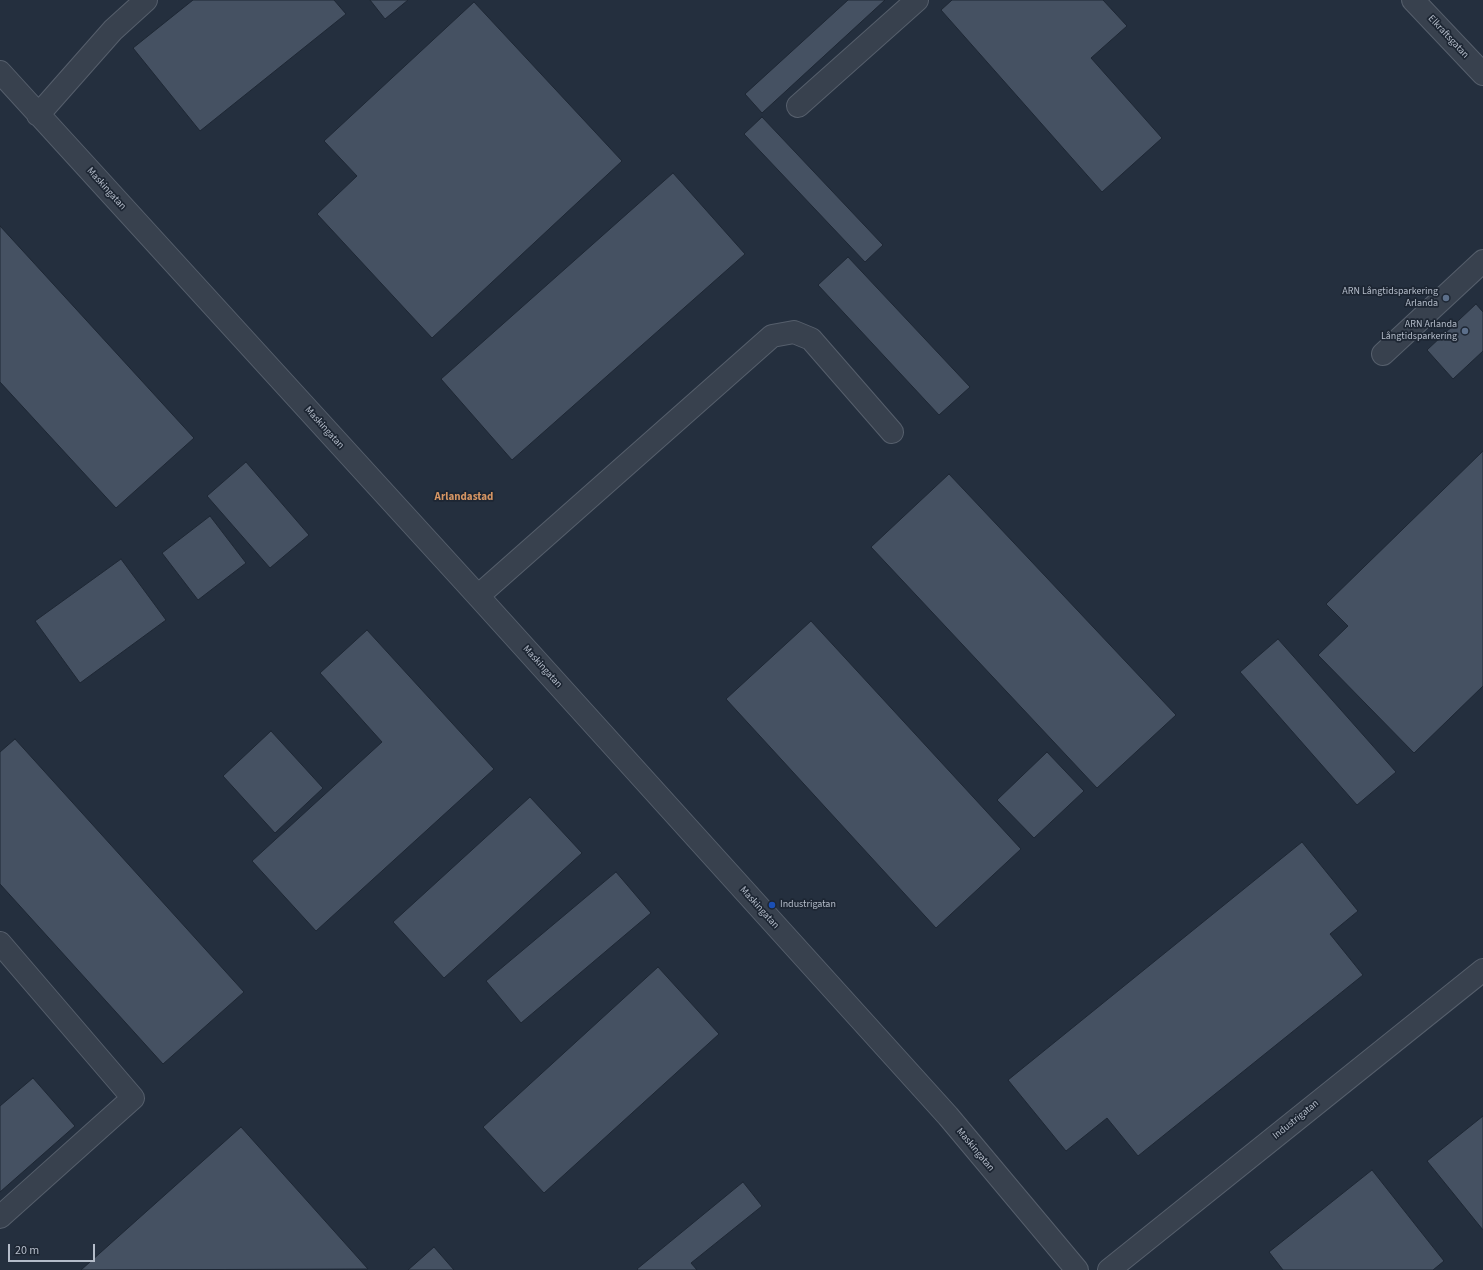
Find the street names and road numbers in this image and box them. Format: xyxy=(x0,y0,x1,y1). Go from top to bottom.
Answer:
street label: Elkraftsgatan xyxy=(1425,13,1471,61)
street label: Maskingatan xyxy=(84,165,128,213)
street label: Maskingatan xyxy=(302,404,346,452)
street label: Maskingatan xyxy=(520,643,564,691)
street label: Maskingatan xyxy=(737,884,781,932)
street label: Industrigatan xyxy=(1271,1098,1321,1142)
street label: Maskingatan xyxy=(953,1126,997,1174)

